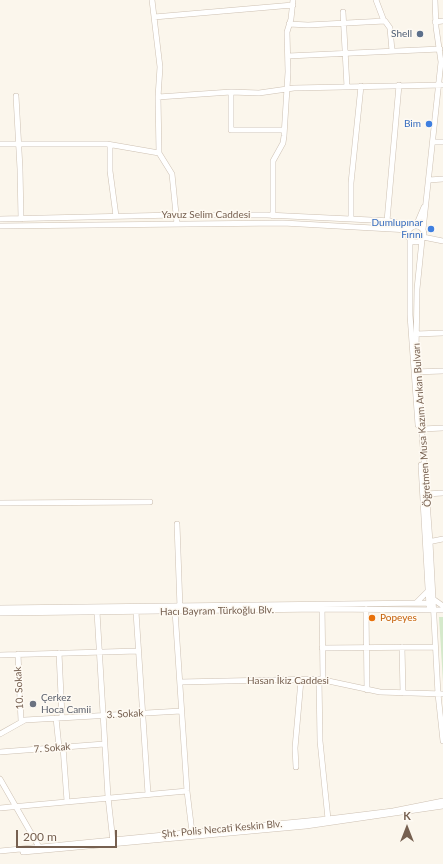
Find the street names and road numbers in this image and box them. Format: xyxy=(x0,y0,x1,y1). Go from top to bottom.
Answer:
street label: Yavuz Selim Caddesi xyxy=(162,209,250,221)
street label: Öğretmen Musa Kazım Arıkan Bulvarı xyxy=(410,343,434,507)
street label: Hacı Bayram Türkoğlu Blv. xyxy=(160,604,274,618)
street label: 10. Sokak xyxy=(12,666,26,710)
street label: Hasan İkiz Caddesi xyxy=(247,675,329,687)
street label: 3. Sokak xyxy=(106,707,144,721)
street label: 7. Sokak xyxy=(33,740,71,756)
street label: Şht. Polis Necati Keskin Blv. xyxy=(161,818,283,840)

